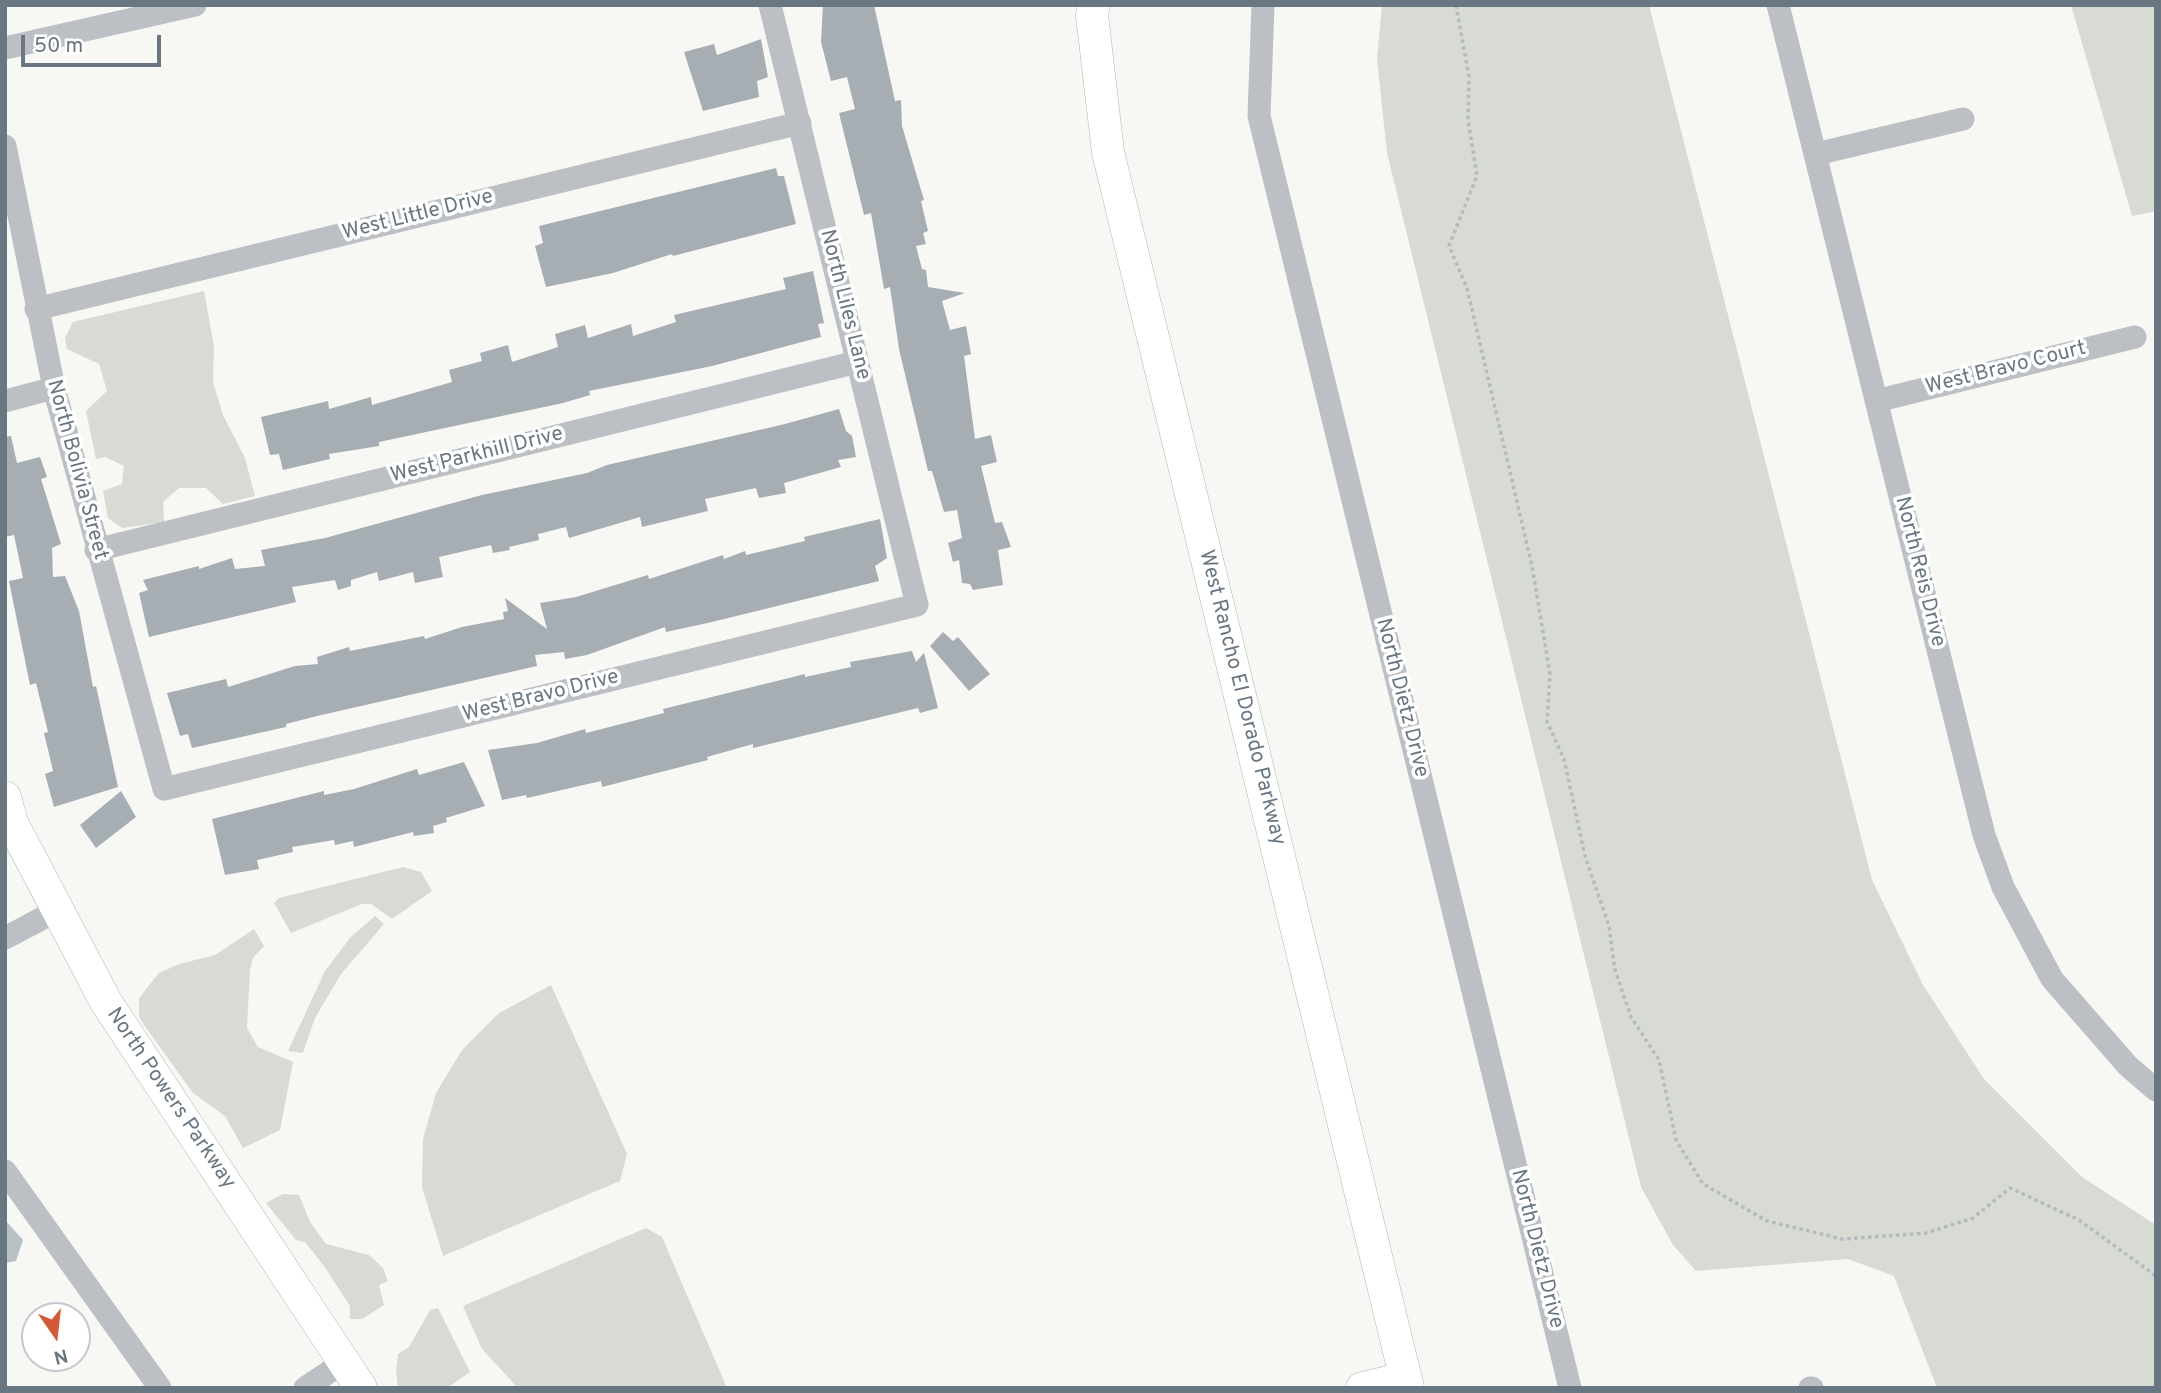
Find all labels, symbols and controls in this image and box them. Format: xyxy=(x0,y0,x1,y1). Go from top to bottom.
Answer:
scale bar xyxy=(24,21,164,65)
text: 50 m xyxy=(34,33,83,60)
street label: West Little Drive xyxy=(340,185,496,247)
street label: North Liles Lane xyxy=(813,227,875,383)
street label: West Bravo Court xyxy=(1923,337,2089,401)
street label: North Bolivia Street xyxy=(40,377,112,563)
street label: West Parkhill Drive xyxy=(388,422,566,490)
street label: North Reis Drive xyxy=(1888,494,1950,650)
street label: West Rancho El Dorado Parkway xyxy=(1192,548,1290,848)
street label: North Dietz Drive xyxy=(1369,616,1433,780)
street label: West Bravo Drive xyxy=(460,665,622,729)
street label: North Powers Parkway xyxy=(100,1004,240,1194)
street label: North Dietz Drive xyxy=(1504,1167,1568,1331)
north arrow xyxy=(21,1302,91,1372)
text: N xyxy=(51,1342,70,1369)

